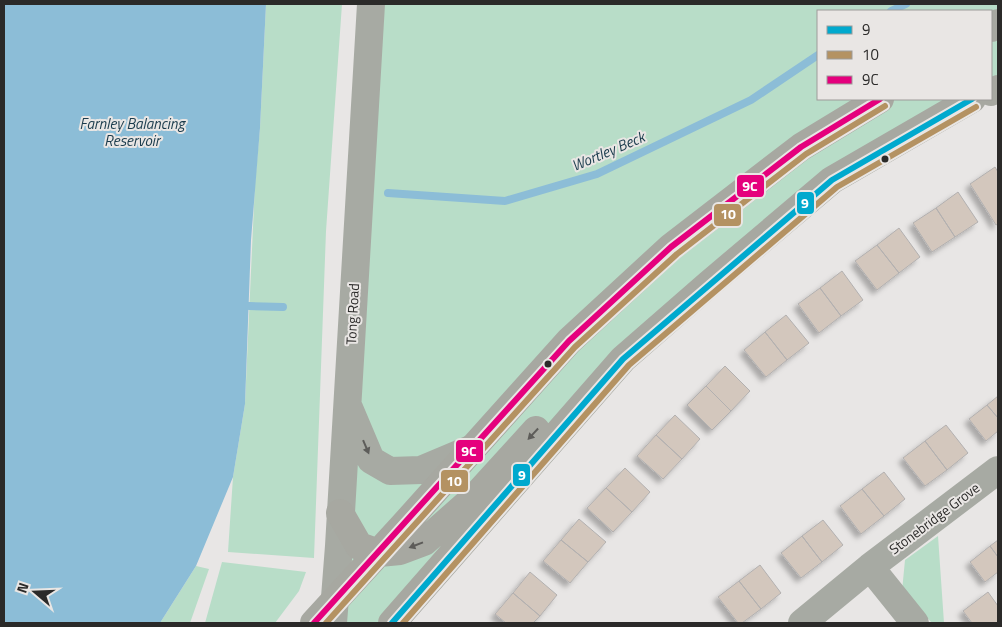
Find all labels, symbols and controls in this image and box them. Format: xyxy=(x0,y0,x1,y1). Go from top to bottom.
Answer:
legend xyxy=(817,10,992,100)
text: 9 xyxy=(862,18,870,41)
text: 10 xyxy=(862,43,879,66)
text: 9C xyxy=(862,68,879,91)
water label: Farnley Balancing Reservoir xyxy=(80,112,186,152)
water label: Wortley Beck xyxy=(568,124,650,177)
unlabelled marker xyxy=(880,154,890,164)
line badge: 9C xyxy=(736,174,765,198)
text: 9C xyxy=(742,175,758,196)
line badge: 9 xyxy=(796,191,815,215)
text: 9 xyxy=(801,192,809,213)
line badge: 10 xyxy=(713,203,742,227)
text: 10 xyxy=(720,203,736,224)
street label: Tong Road xyxy=(340,283,364,345)
unlabelled marker xyxy=(543,359,553,369)
one-way arrow xyxy=(527,427,539,439)
line badge: 9C xyxy=(455,439,484,463)
one-way arrow xyxy=(362,440,370,454)
text: 9C xyxy=(461,440,477,461)
line badge: 9 xyxy=(512,463,531,487)
text: 9 xyxy=(518,464,526,485)
line badge: 10 xyxy=(440,469,469,493)
text: 10 xyxy=(446,470,462,491)
street label: Stonebridge Grove xyxy=(884,477,984,559)
one-way arrow xyxy=(408,541,423,549)
north arrow xyxy=(10,567,60,617)
text: N xyxy=(11,580,34,596)

